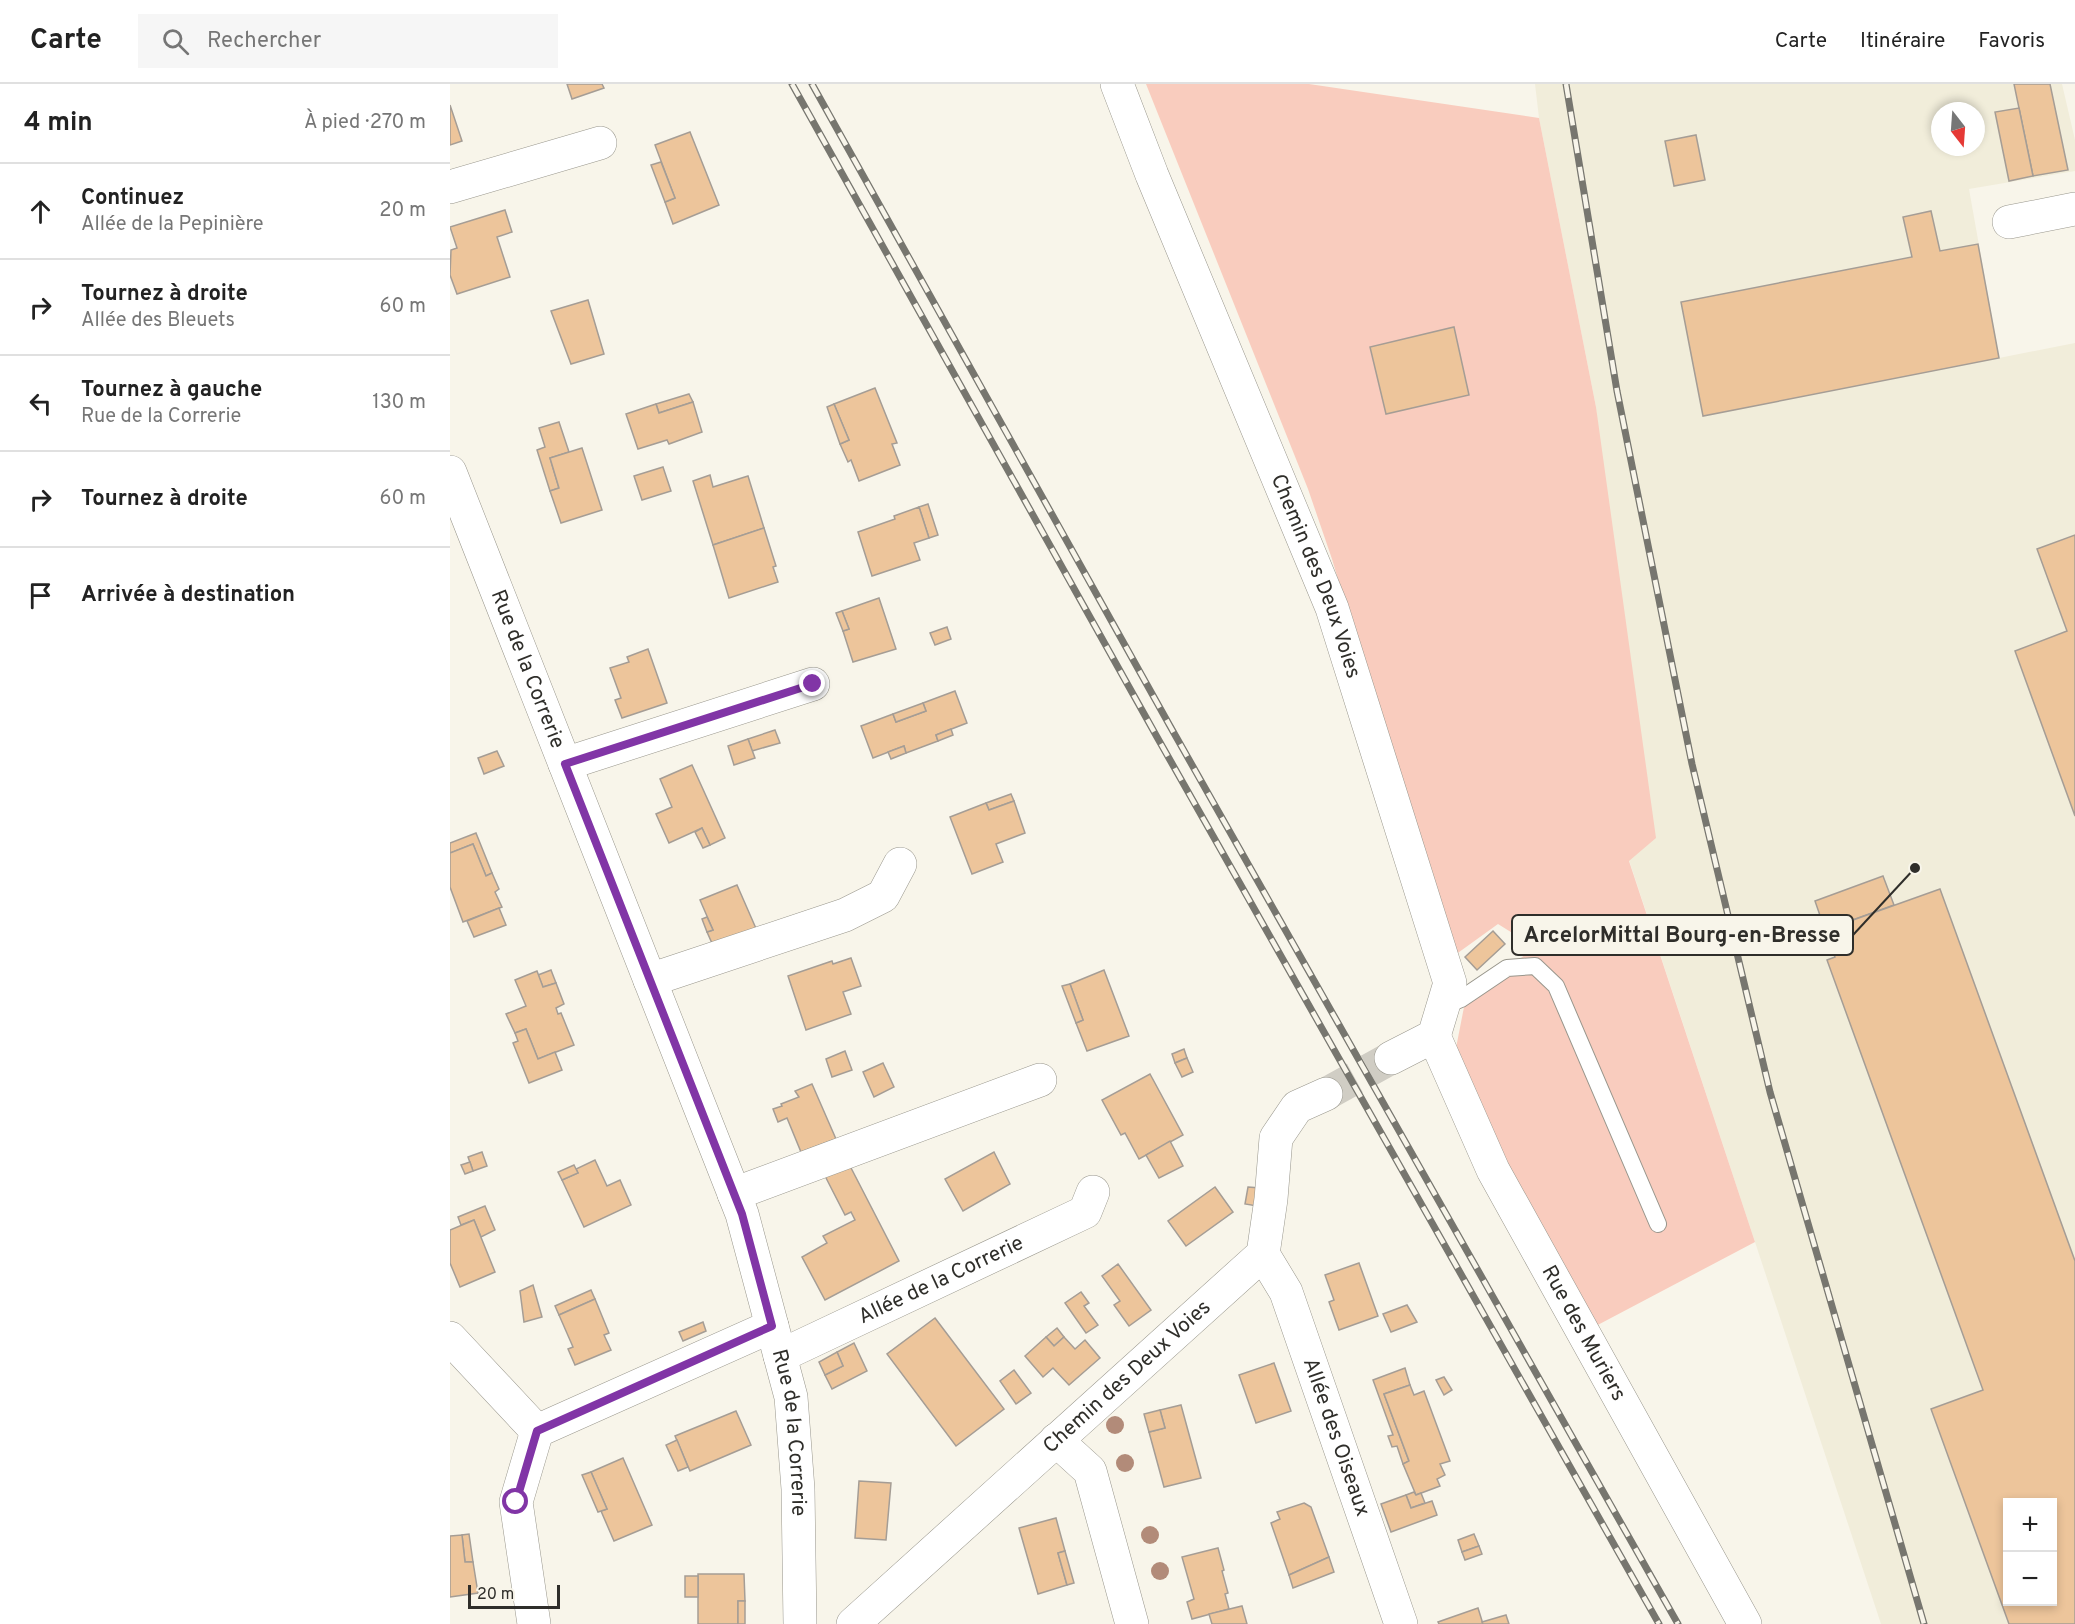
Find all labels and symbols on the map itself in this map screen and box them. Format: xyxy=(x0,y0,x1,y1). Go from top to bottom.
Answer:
north arrow xyxy=(1931,102,1985,156)
street label: Chemin des Deux Voies xyxy=(1264,470,1367,682)
street label: Rue de la Correrie xyxy=(484,586,571,753)
route end xyxy=(799,670,825,696)
callout: ArcelorMittal Bourg-en-Bresse xyxy=(1512,915,1853,955)
text: ArcelorMittal Bourg-en-Bresse xyxy=(1523,923,1841,950)
street label: Allée de la Correrie xyxy=(854,1229,1028,1331)
street label: Rue des Muriers xyxy=(1535,1261,1632,1406)
street label: Chemin des Deux Voies xyxy=(1037,1294,1217,1459)
street label: Rue de la Correrie xyxy=(765,1346,812,1516)
street label: Allée des Oiseaux xyxy=(1296,1354,1376,1520)
route start xyxy=(502,1488,528,1514)
scale bar xyxy=(468,1582,560,1610)

